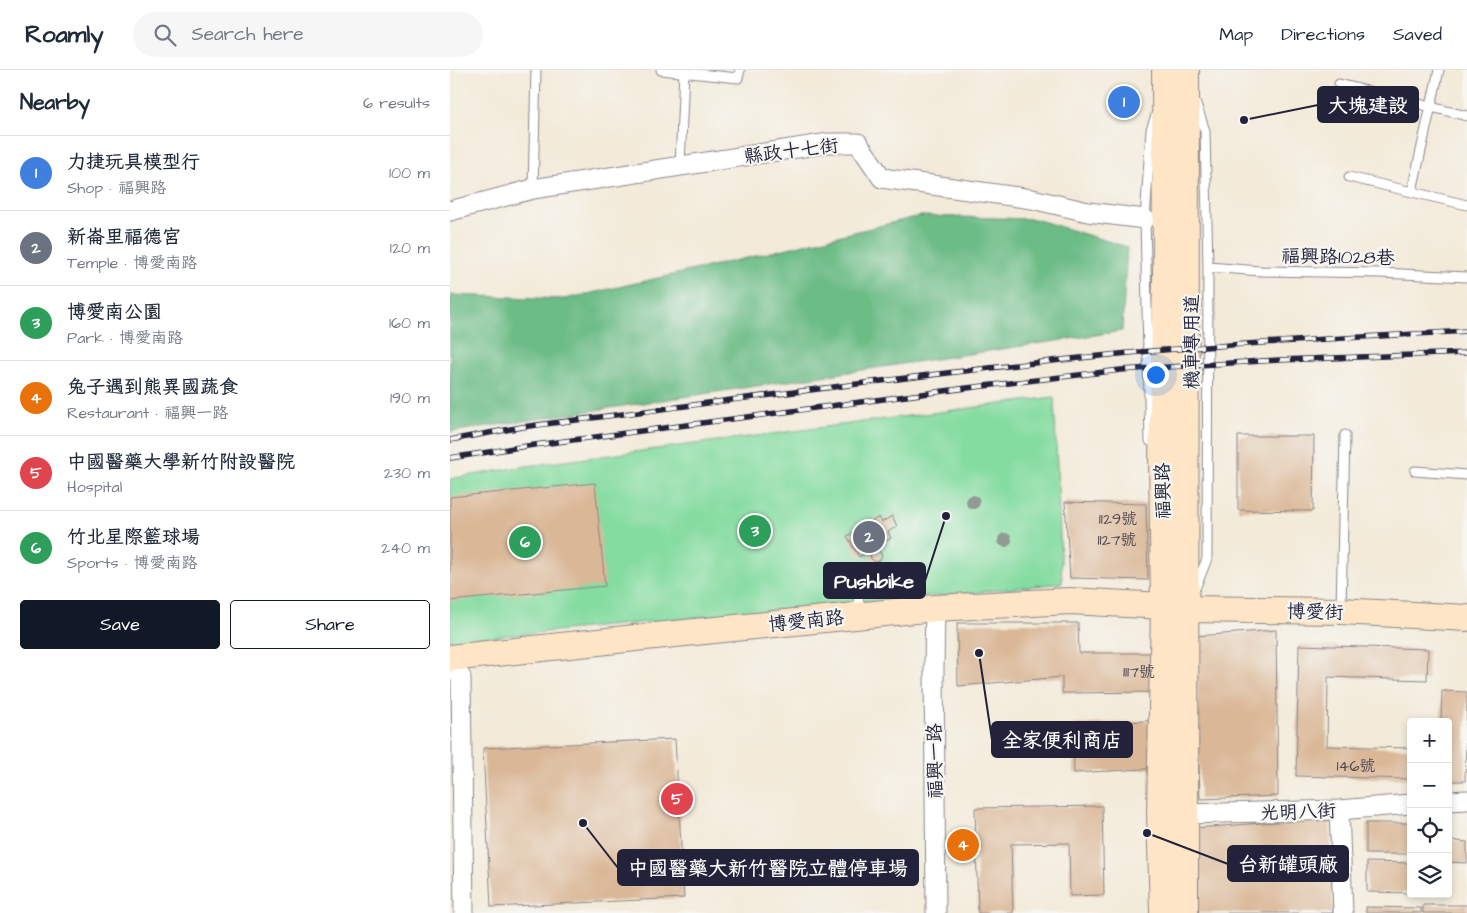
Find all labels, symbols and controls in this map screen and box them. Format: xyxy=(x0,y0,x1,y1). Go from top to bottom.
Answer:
search box xyxy=(133,12,483,57)
text: Roamly xyxy=(25,18,103,52)
icon: search xyxy=(151,21,179,49)
text: Search here xyxy=(191,21,304,48)
text: Map xyxy=(1219,22,1253,47)
text: Directions xyxy=(1281,22,1365,47)
text: Saved xyxy=(1393,22,1442,47)
pin: 1 xyxy=(1108,83,1140,121)
callout: 大塊建設 xyxy=(1318,87,1418,122)
text: Nearby xyxy=(20,88,90,117)
text: 6 results xyxy=(363,92,430,114)
text: 大塊建設 xyxy=(1328,92,1408,120)
street label: 縣政十七街 xyxy=(742,132,840,171)
text: 力捷玩具模型行 xyxy=(67,149,200,176)
text: 1 xyxy=(35,162,37,184)
text: 100 m xyxy=(389,162,430,184)
text: Shop · 福興路 xyxy=(67,177,166,199)
text: 新崙里福德宮 xyxy=(67,224,181,251)
text: 2 xyxy=(31,237,41,259)
text: 120 m xyxy=(390,237,430,259)
street label: 福興路1028巷 xyxy=(1281,243,1395,272)
text: Temple · 博愛南路 xyxy=(67,252,197,274)
street label: 機車專用道 xyxy=(1179,294,1206,390)
text: 博愛南公園 xyxy=(67,299,162,326)
text: 3 xyxy=(32,312,40,334)
text: 160 m xyxy=(389,312,430,334)
text: Park · 博愛南路 xyxy=(67,327,183,349)
your location xyxy=(1143,362,1169,388)
text: 兔子遇到熊異國蔬食 xyxy=(67,374,238,401)
text: 4 xyxy=(31,387,41,409)
text: 190 m xyxy=(390,387,430,409)
text: Restaurant · 福興一路 xyxy=(67,402,228,424)
text: 中國醫藥大學新竹附設醫院 xyxy=(67,449,295,476)
text: 5 xyxy=(30,462,42,484)
text: 230 m xyxy=(384,462,430,484)
street label: 福興路 xyxy=(1150,462,1177,520)
text: Hospital xyxy=(67,476,122,498)
house number: 1129號 xyxy=(1099,508,1137,530)
pin: 3 xyxy=(739,512,771,550)
pin: 2 xyxy=(853,518,885,556)
pin: 6 xyxy=(509,523,541,561)
text: 竹北星際籃球場 xyxy=(67,524,200,551)
house number: 1127號 xyxy=(1097,529,1137,551)
text: 6 xyxy=(31,537,41,559)
text: 240 m xyxy=(381,537,430,559)
text: Sports · 博愛南路 xyxy=(67,552,198,574)
callout: Pushbike xyxy=(824,563,925,598)
text: Pushbike xyxy=(834,568,914,596)
street label: 博愛街 xyxy=(1286,599,1344,626)
button: Save xyxy=(20,600,220,649)
button: Share xyxy=(230,600,430,649)
street label: 博愛南路 xyxy=(767,604,845,639)
house number: 1117號 xyxy=(1123,661,1155,683)
map controls xyxy=(1407,718,1452,898)
button: + xyxy=(1407,718,1452,763)
callout: 全家便利商店 xyxy=(992,722,1132,757)
street label: 福興一路 xyxy=(921,723,950,799)
text: 全家便利商店 xyxy=(1002,727,1122,755)
house number: 146號 xyxy=(1337,755,1375,777)
button: − xyxy=(1407,763,1452,808)
pin: 5 xyxy=(661,780,693,818)
street label: 光明八街 xyxy=(1260,798,1337,827)
button: locate xyxy=(1407,808,1452,853)
pin: 4 xyxy=(947,826,979,864)
callout: 台新罐頭廠 xyxy=(1228,846,1348,881)
callout: 中國醫藥大新竹醫院立體停車場 xyxy=(618,850,918,885)
text: 台新罐頭廠 xyxy=(1238,851,1338,879)
button: layers xyxy=(1407,853,1452,898)
text: 中國醫藥大新竹醫院立體停車場 xyxy=(628,855,908,883)

